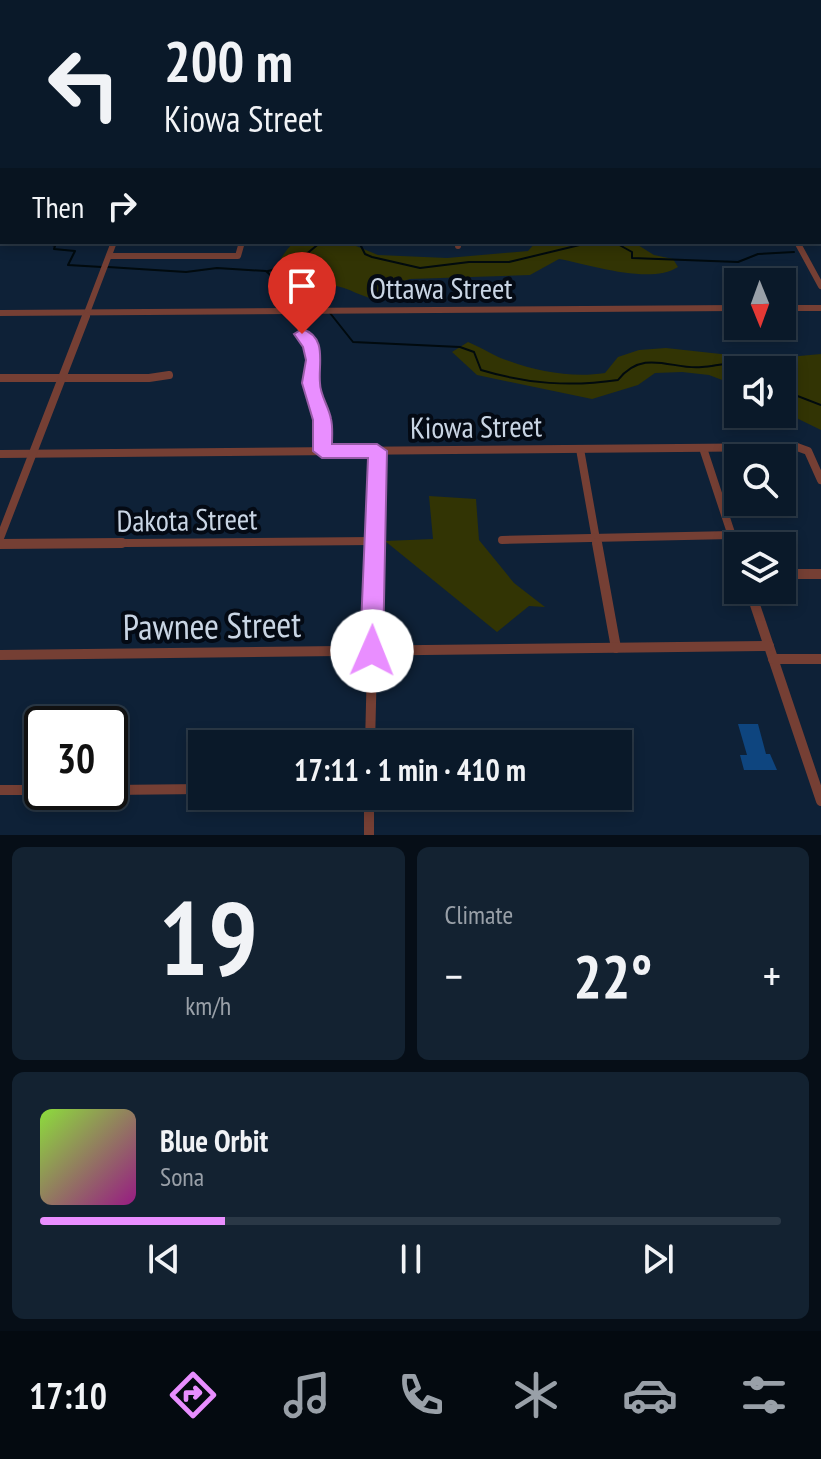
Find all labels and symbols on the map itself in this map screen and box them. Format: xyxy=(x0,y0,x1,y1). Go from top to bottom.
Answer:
pin xyxy=(268,252,336,334)
street label: Ottawa Street xyxy=(369,268,513,307)
north arrow xyxy=(724,268,796,340)
street label: Kiowa Street xyxy=(410,405,543,447)
street label: Dakota Street xyxy=(116,498,258,540)
street label: Pawnee Street xyxy=(122,600,302,650)
position arrow xyxy=(330,609,414,693)
speed limit sign: 30 xyxy=(24,706,128,810)

